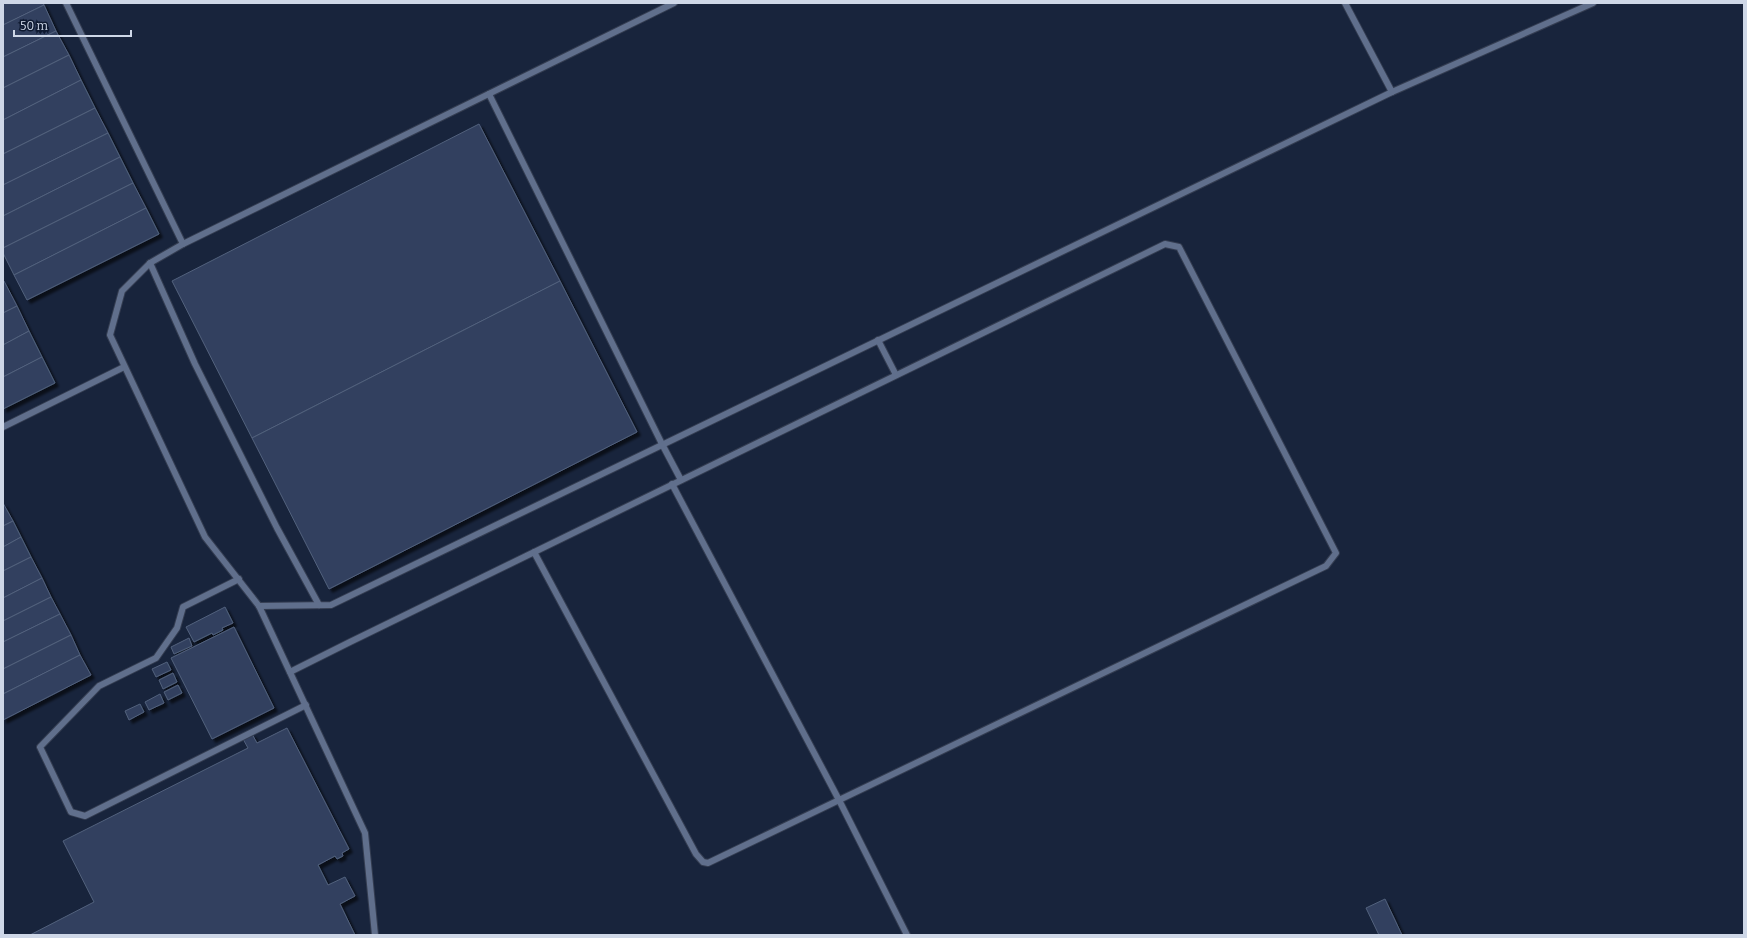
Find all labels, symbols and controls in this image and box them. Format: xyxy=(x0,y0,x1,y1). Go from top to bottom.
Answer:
scale bar xyxy=(14,12,131,38)
text: 50 m xyxy=(20,19,49,33)

